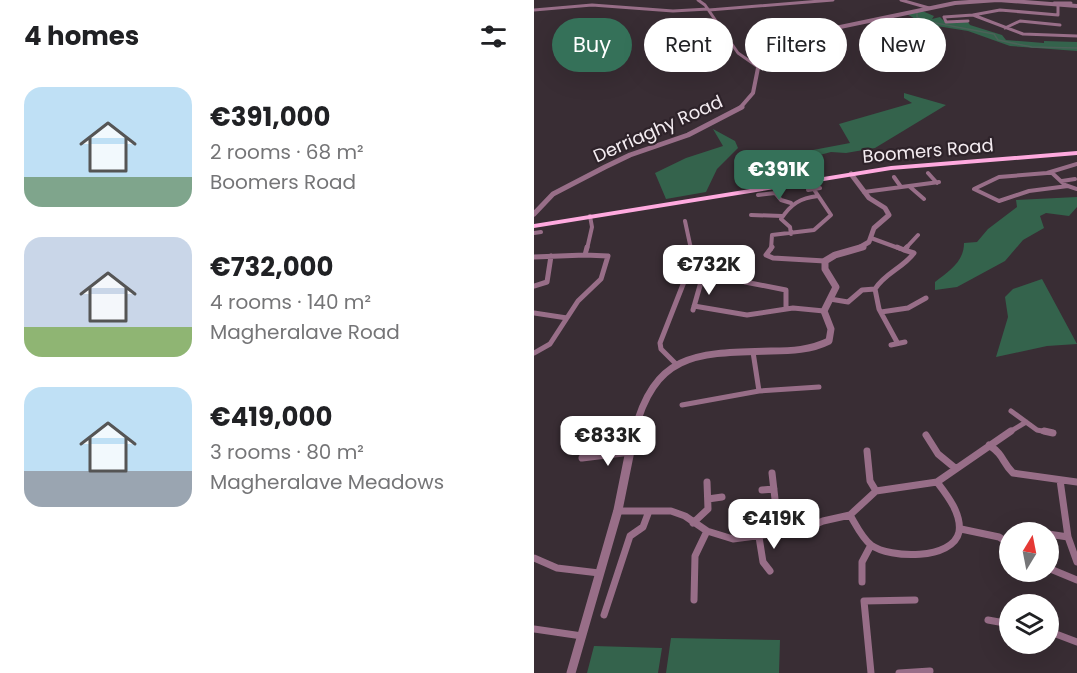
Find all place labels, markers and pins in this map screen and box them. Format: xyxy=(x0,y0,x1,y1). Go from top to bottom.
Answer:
pin: €391K xyxy=(737,150,821,201)
pin: €732K xyxy=(667,245,751,296)
pin: €833K xyxy=(566,416,650,467)
pin: €419K xyxy=(732,499,816,550)

